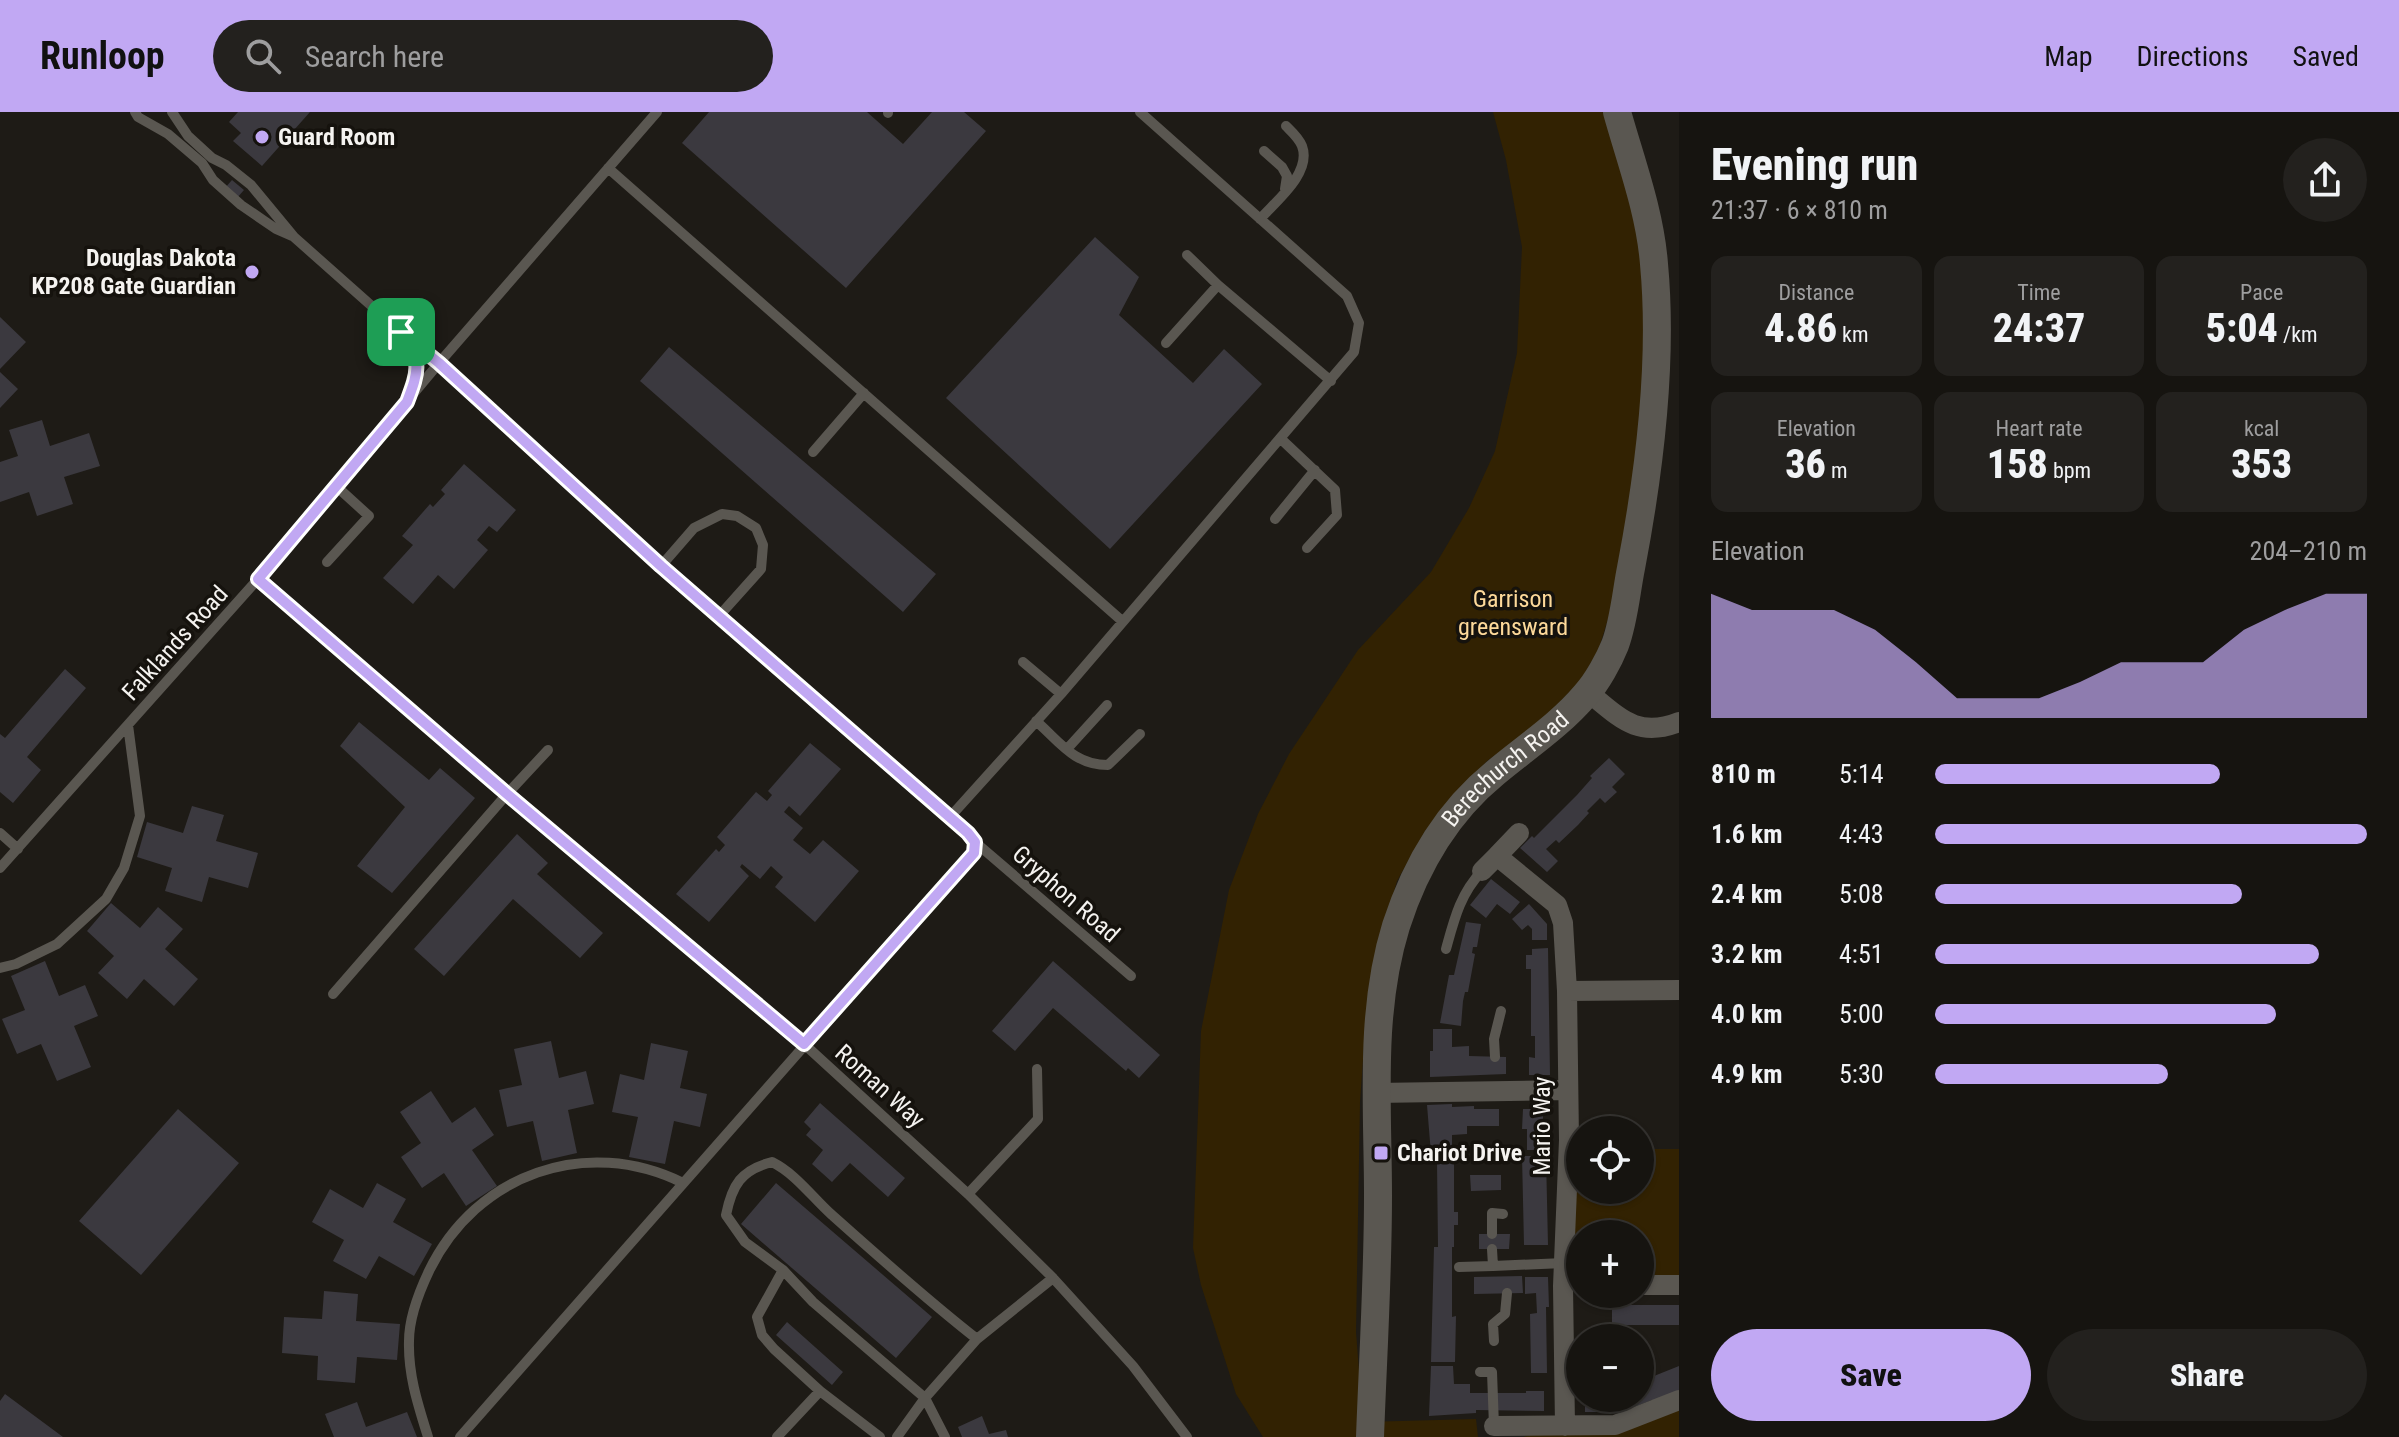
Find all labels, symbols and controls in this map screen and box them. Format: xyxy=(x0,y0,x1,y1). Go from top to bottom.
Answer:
search box xyxy=(213,20,773,92)
text: Runloop xyxy=(40,34,165,78)
icon: search xyxy=(241,34,285,78)
text: Search here xyxy=(305,39,444,74)
text: Map xyxy=(2044,40,2093,73)
text: Directions xyxy=(2137,40,2248,73)
text: Saved xyxy=(2292,40,2359,73)
place label: Guard Room xyxy=(278,123,395,151)
marker: Guard Room xyxy=(253,128,271,146)
button: share xyxy=(2283,138,2367,222)
text: Evening run xyxy=(1711,139,1918,191)
text: 21:37 · 6 × 810 m xyxy=(1711,195,1888,225)
place label: Douglas Dakota KP208 Gate Guardian xyxy=(31,244,236,300)
marker: Douglas Dakota KP208 Gate Guardian xyxy=(243,263,261,281)
text: Distance xyxy=(1778,280,1854,305)
text: Time xyxy=(2017,280,2061,305)
text: Pace xyxy=(2240,280,2283,305)
pin xyxy=(367,298,435,366)
text: 4.86 xyxy=(1764,305,1837,352)
text: 24:37 xyxy=(1993,305,2085,352)
text: 5:04 xyxy=(2206,305,2278,352)
icon: arrive xyxy=(379,310,423,354)
text: km xyxy=(1837,322,1869,347)
text: /km xyxy=(2278,322,2318,347)
text: Elevation xyxy=(1777,416,1856,441)
text: Heart rate xyxy=(1996,416,2082,441)
text: kcal xyxy=(2244,416,2279,441)
text: 36 xyxy=(1785,441,1826,488)
text: 158 xyxy=(1987,441,2048,488)
text: 353 xyxy=(2231,441,2292,488)
text: m xyxy=(1826,458,1847,483)
text: bpm xyxy=(2048,458,2091,483)
text: Elevation xyxy=(1711,536,1805,566)
text: 204–210 m xyxy=(2250,536,2367,566)
street label: Falklands Road xyxy=(116,580,234,706)
park label: Garrison greensward xyxy=(1458,585,1568,641)
street label: Berechurch Road xyxy=(1436,705,1575,832)
text: 810 m xyxy=(1711,759,1776,789)
text: 5:14 xyxy=(1839,759,1884,789)
text: 1.6 km xyxy=(1711,819,1783,849)
text: 4:43 xyxy=(1839,819,1884,849)
street label: Gryphon Road xyxy=(1007,840,1125,948)
text: 2.4 km xyxy=(1711,879,1783,909)
text: 5:08 xyxy=(1839,879,1884,909)
text: 3.2 km xyxy=(1711,939,1783,969)
text: 4:51 xyxy=(1839,939,1884,969)
text: 4.0 km xyxy=(1711,999,1783,1029)
text: 5:00 xyxy=(1839,999,1884,1029)
street label: Roman Way xyxy=(829,1039,931,1133)
text: 4.9 km xyxy=(1711,1059,1783,1089)
text: 5:30 xyxy=(1839,1059,1884,1089)
street label: Mario Way xyxy=(1528,1076,1556,1176)
map controls xyxy=(1566,1116,1654,1412)
button: locate xyxy=(1566,1116,1654,1204)
place label: Chariot Drive xyxy=(1397,1139,1522,1167)
marker: Chariot Drive xyxy=(1372,1144,1390,1162)
button: + xyxy=(1566,1220,1654,1308)
button: − xyxy=(1566,1324,1654,1412)
button: Save xyxy=(1711,1329,2031,1421)
button: Share xyxy=(2047,1329,2367,1421)

